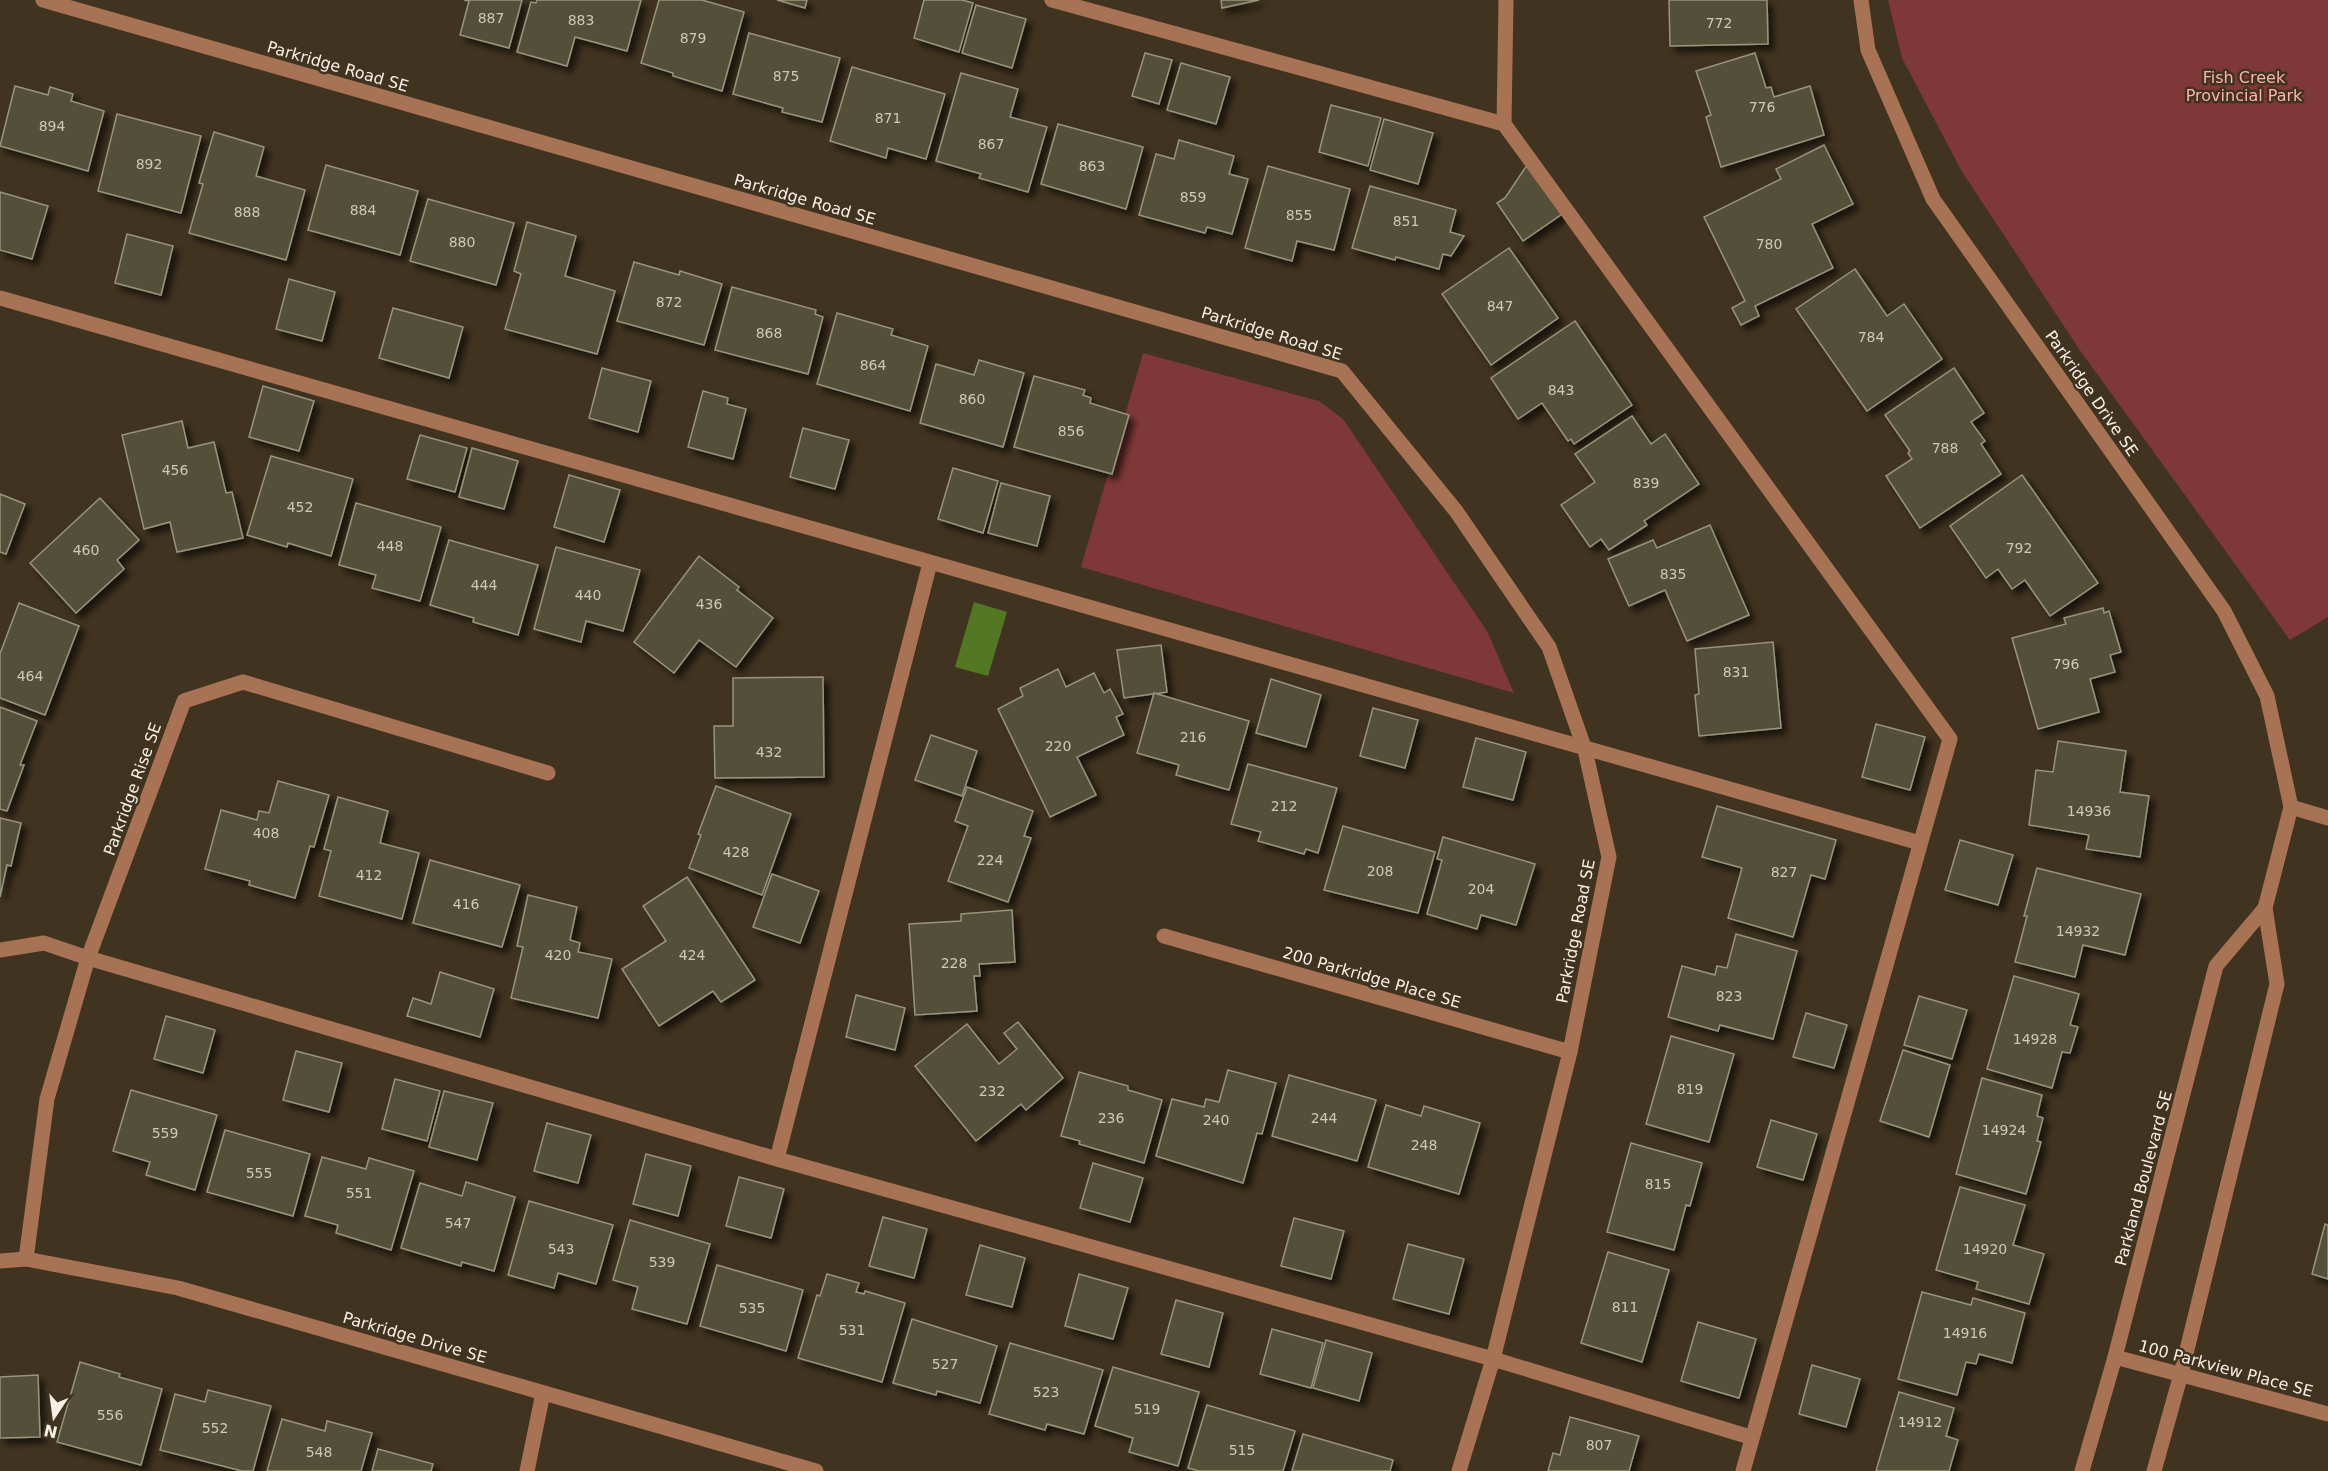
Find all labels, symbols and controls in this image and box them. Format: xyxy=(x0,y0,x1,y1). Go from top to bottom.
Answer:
house number: 887 xyxy=(478,10,504,26)
house number: 883 xyxy=(568,12,594,28)
house number: 772 xyxy=(1706,15,1732,31)
house number: 879 xyxy=(680,30,706,46)
street label: Parkridge Road SE xyxy=(265,37,411,96)
house number: 875 xyxy=(773,68,799,84)
park label: Fish Creek Provincial Park xyxy=(2186,68,2303,105)
house number: 776 xyxy=(1749,99,1775,115)
house number: 871 xyxy=(875,110,901,126)
house number: 894 xyxy=(39,118,65,134)
house number: 867 xyxy=(978,136,1004,152)
house number: 892 xyxy=(136,156,162,172)
house number: 863 xyxy=(1079,158,1105,174)
street label: Parkridge Road SE xyxy=(732,170,878,229)
house number: 859 xyxy=(1180,189,1206,205)
house number: 884 xyxy=(350,202,376,218)
house number: 888 xyxy=(234,204,260,220)
house number: 855 xyxy=(1286,207,1312,223)
house number: 851 xyxy=(1393,213,1419,229)
house number: 880 xyxy=(449,234,475,250)
house number: 780 xyxy=(1756,236,1782,252)
house number: 872 xyxy=(656,294,682,310)
house number: 847 xyxy=(1487,298,1513,314)
street label: Parkridge Road SE xyxy=(1199,303,1345,364)
house number: 868 xyxy=(756,325,782,341)
street label: Parkridge Drive SE xyxy=(2041,327,2142,460)
house number: 784 xyxy=(1858,329,1884,345)
house number: 864 xyxy=(860,357,886,373)
house number: 843 xyxy=(1548,382,1574,398)
house number: 860 xyxy=(959,391,985,407)
house number: 856 xyxy=(1058,423,1084,439)
house number: 788 xyxy=(1932,440,1958,456)
house number: 456 xyxy=(162,462,188,478)
house number: 839 xyxy=(1633,475,1659,491)
house number: 452 xyxy=(287,499,313,515)
house number: 448 xyxy=(377,538,403,554)
house number: 792 xyxy=(2006,540,2032,556)
house number: 460 xyxy=(73,542,99,558)
house number: 835 xyxy=(1660,566,1686,582)
house number: 444 xyxy=(471,577,497,593)
house number: 440 xyxy=(575,587,601,603)
house number: 436 xyxy=(696,596,722,612)
house number: 796 xyxy=(2053,656,2079,672)
house number: 831 xyxy=(1723,664,1749,680)
house number: 464 xyxy=(17,668,43,684)
street label: Parkridge Rise SE xyxy=(100,720,165,858)
house number: 216 xyxy=(1180,729,1206,745)
house number: 220 xyxy=(1045,738,1071,754)
house number: 432 xyxy=(756,744,782,760)
house number: 212 xyxy=(1271,798,1297,814)
house number: 14936 xyxy=(2067,803,2111,819)
house number: 408 xyxy=(253,825,279,841)
house number: 428 xyxy=(723,844,749,860)
house number: 224 xyxy=(977,852,1003,868)
street label: Parkridge Road SE xyxy=(1552,857,1599,1005)
house number: 208 xyxy=(1367,863,1393,879)
house number: 827 xyxy=(1771,864,1797,880)
house number: 412 xyxy=(356,867,382,883)
house number: 204 xyxy=(1468,881,1494,897)
house number: 416 xyxy=(453,896,479,912)
house number: 14932 xyxy=(2056,923,2100,939)
street label: 200 Parkridge Place SE xyxy=(1281,943,1463,1012)
house number: 420 xyxy=(545,947,571,963)
house number: 424 xyxy=(679,947,705,963)
house number: 228 xyxy=(941,955,967,971)
house number: 823 xyxy=(1716,988,1742,1004)
house number: 14928 xyxy=(2013,1031,2057,1047)
house number: 819 xyxy=(1677,1081,1703,1097)
house number: 232 xyxy=(979,1083,1005,1099)
street label: Parkland Boulevard SE xyxy=(2111,1089,2176,1268)
house number: 236 xyxy=(1098,1110,1124,1126)
house number: 244 xyxy=(1311,1110,1337,1126)
house number: 240 xyxy=(1203,1112,1229,1128)
house number: 14924 xyxy=(1982,1122,2026,1138)
house number: 559 xyxy=(152,1125,178,1141)
house number: 248 xyxy=(1411,1137,1437,1153)
house number: 555 xyxy=(246,1165,272,1181)
house number: 815 xyxy=(1645,1176,1671,1192)
house number: 551 xyxy=(346,1185,372,1201)
house number: 547 xyxy=(445,1215,471,1231)
house number: 543 xyxy=(548,1241,574,1257)
house number: 14920 xyxy=(1963,1241,2007,1257)
house number: 539 xyxy=(649,1254,675,1270)
house number: 811 xyxy=(1612,1299,1638,1315)
house number: 535 xyxy=(739,1300,765,1316)
street label: Parkridge Drive SE xyxy=(341,1308,489,1367)
house number: 531 xyxy=(839,1322,865,1338)
house number: 14916 xyxy=(1943,1325,1987,1341)
street label: 100 Parkview Place SE xyxy=(2136,1336,2315,1401)
house number: 527 xyxy=(932,1356,958,1372)
house number: 523 xyxy=(1033,1384,1059,1400)
north arrow xyxy=(24,1387,84,1447)
house number: 519 xyxy=(1134,1401,1160,1417)
house number: 556 xyxy=(97,1407,123,1423)
house number: 14912 xyxy=(1898,1414,1942,1430)
text: N xyxy=(42,1420,59,1442)
house number: 552 xyxy=(202,1420,228,1436)
house number: 807 xyxy=(1586,1437,1612,1453)
house number: 515 xyxy=(1229,1442,1255,1458)
house number: 548 xyxy=(306,1444,332,1460)

